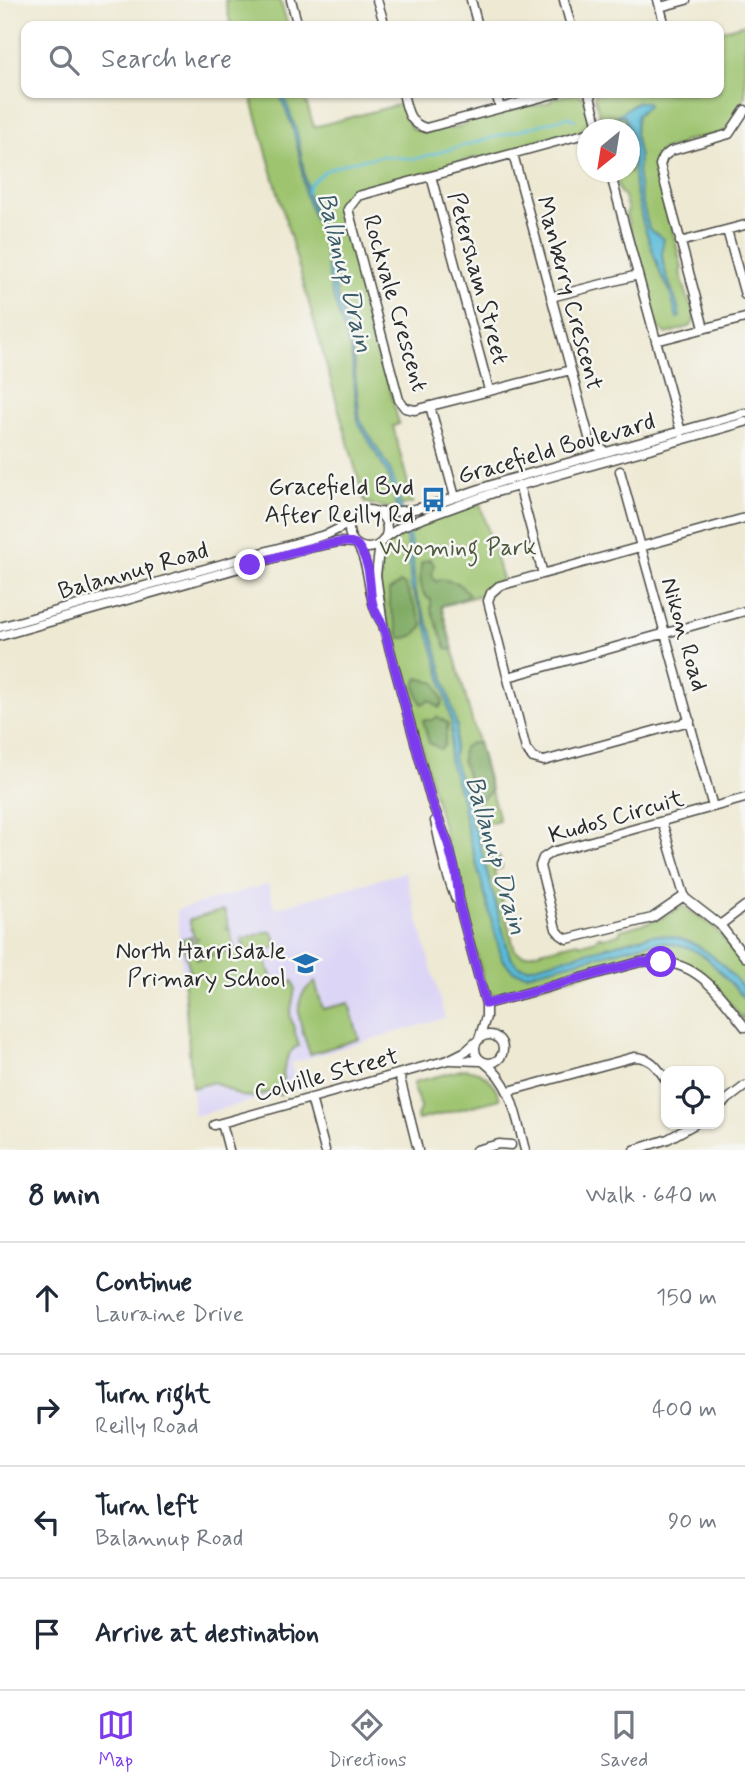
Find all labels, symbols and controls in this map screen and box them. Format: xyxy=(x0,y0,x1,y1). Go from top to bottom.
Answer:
search box xyxy=(21,21,724,98)
icon: search xyxy=(45,41,83,79)
text: Search here xyxy=(101,43,232,77)
north arrow xyxy=(577,119,640,182)
water label: Ballanup Drain xyxy=(308,189,380,356)
street label: Petersham Street xyxy=(440,189,515,368)
street label: Manberry Crescent xyxy=(528,193,609,394)
street label: Rockvale Crescent xyxy=(355,211,435,395)
street label: Gracefield Boulevard xyxy=(454,406,659,492)
place label: Gracefield Bvd After Reilly Rd xyxy=(264,472,414,531)
bus stop icon: Gracefield Bvd After Reilly Rd xyxy=(420,486,448,514)
park label: Wyoming Park xyxy=(379,533,537,567)
street label: Balannup Road xyxy=(55,535,212,608)
route end xyxy=(234,549,265,580)
street label: Nikon Road xyxy=(653,574,715,695)
water label: Ballanup Drain xyxy=(456,772,534,939)
street label: Kudos Circuit xyxy=(545,783,688,852)
place label: North Harrisdale Primary School xyxy=(115,936,286,995)
route start xyxy=(645,946,676,977)
school or university icon: North Harrisdale Primary School xyxy=(292,950,320,978)
street label: Colville Street xyxy=(251,1041,402,1110)
map controls xyxy=(661,1066,724,1129)
button: locate xyxy=(661,1066,724,1129)
text: 8 min xyxy=(28,1176,101,1215)
text: Walk · 640 m xyxy=(586,1181,717,1211)
text: Continue xyxy=(95,1266,192,1300)
icon: ahead xyxy=(28,1279,66,1317)
text: 150 m xyxy=(656,1283,717,1313)
text: Lauraine Drive xyxy=(95,1300,244,1330)
text: Turn right xyxy=(95,1378,211,1412)
icon: right xyxy=(28,1391,66,1429)
text: 400 m xyxy=(652,1395,717,1425)
text: Reilly Road xyxy=(95,1412,199,1442)
text: Turn left xyxy=(95,1490,199,1524)
icon: left xyxy=(28,1503,66,1541)
text: 90 m xyxy=(668,1507,717,1537)
text: Balannup Road xyxy=(95,1524,243,1554)
icon: arrive xyxy=(28,1615,66,1653)
text: Arrive at destination xyxy=(95,1617,319,1651)
tab: Map xyxy=(97,1706,135,1773)
tab: Directions xyxy=(328,1706,407,1773)
tab: Saved xyxy=(600,1706,648,1773)

